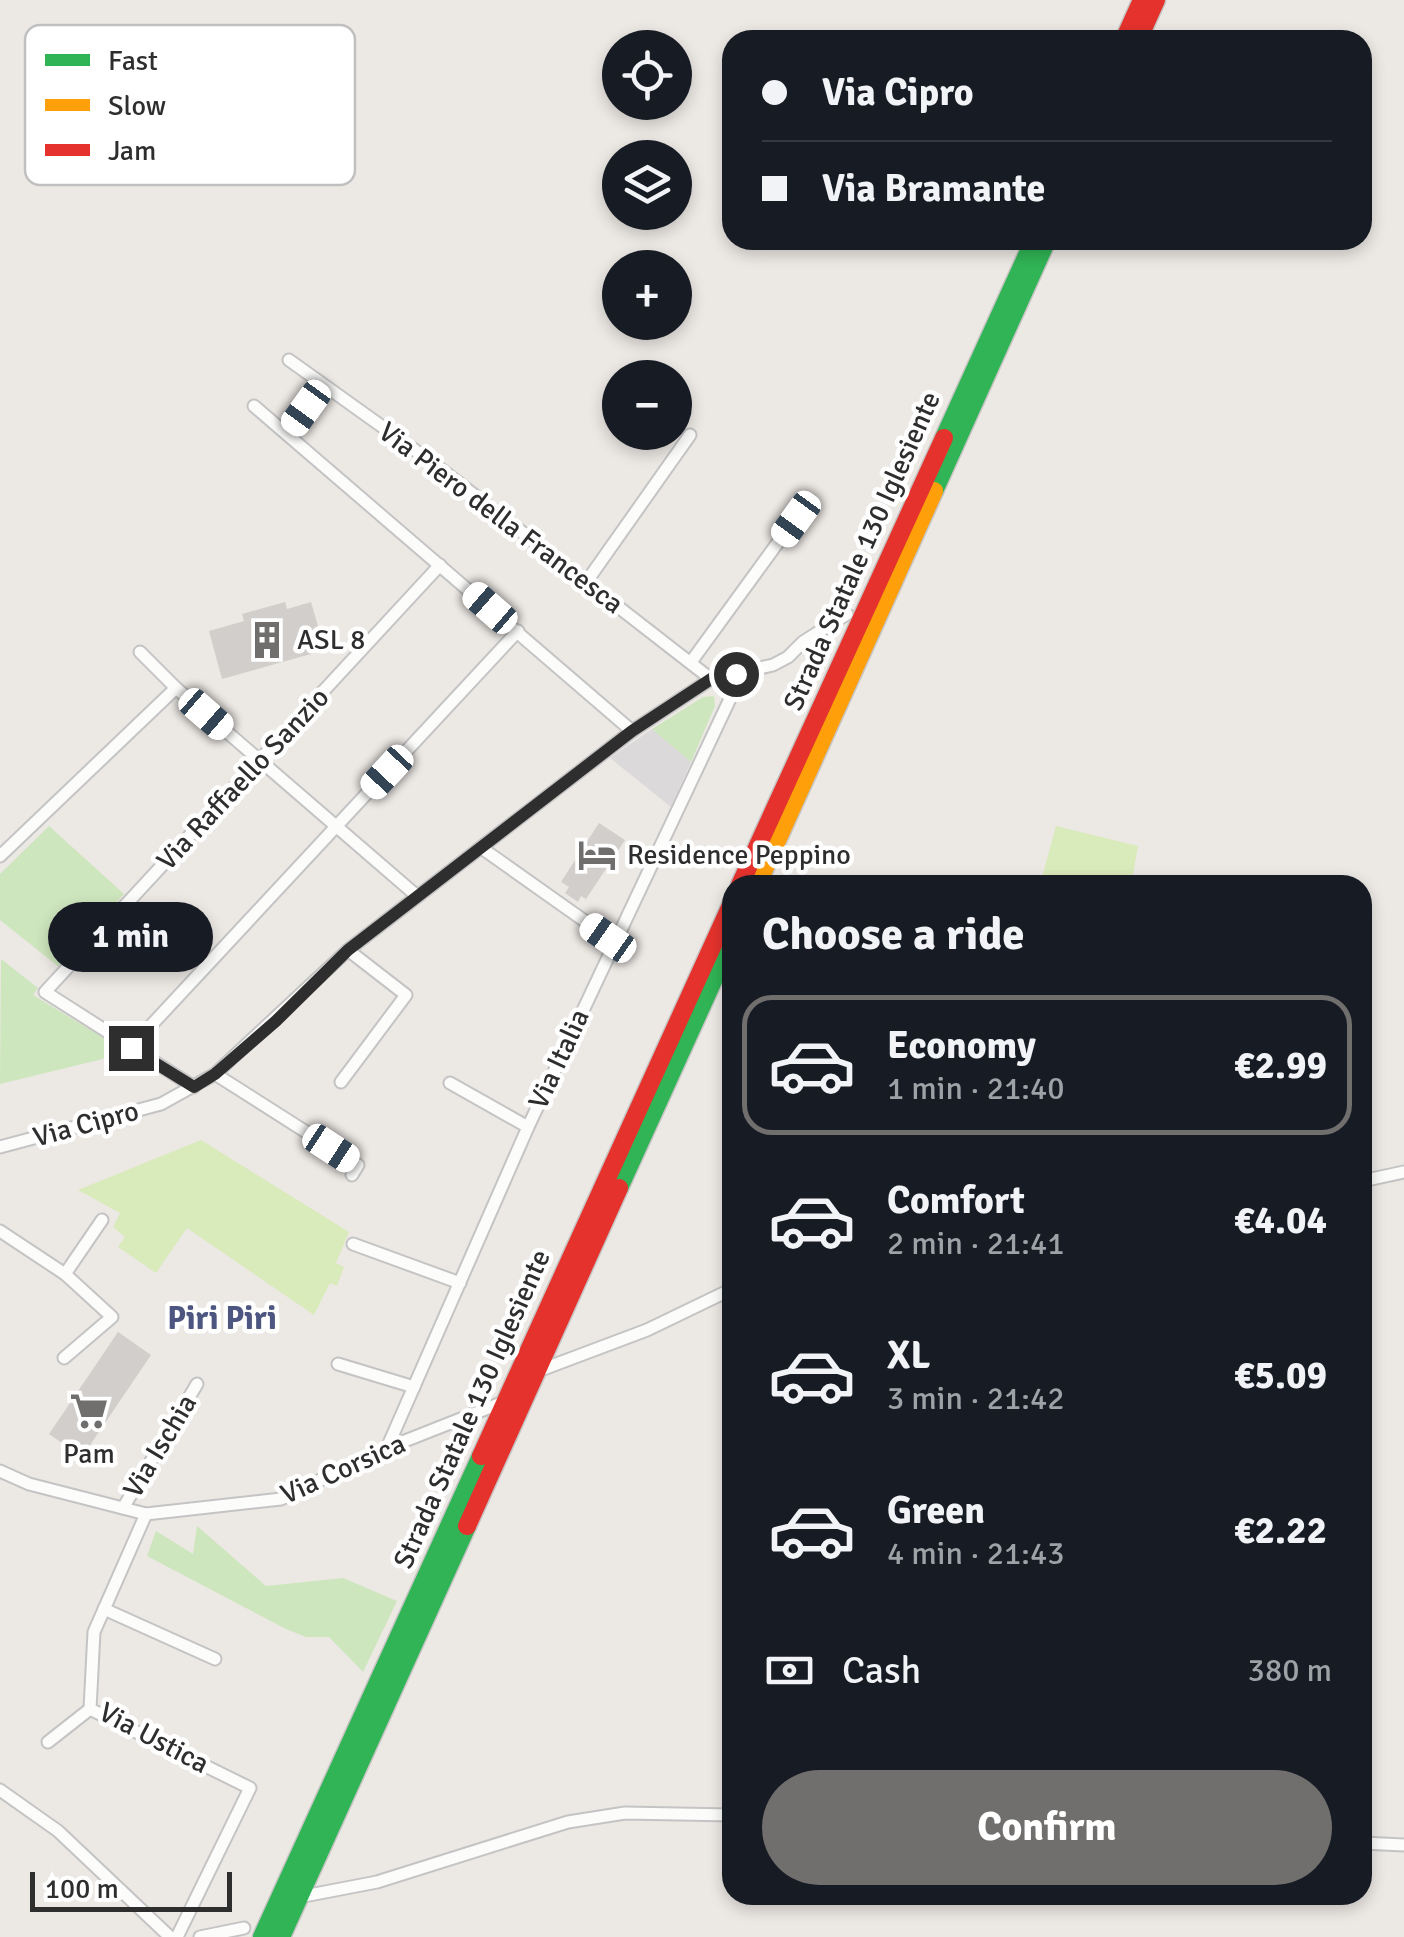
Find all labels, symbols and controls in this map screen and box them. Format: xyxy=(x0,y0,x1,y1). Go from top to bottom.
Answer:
legend xyxy=(25,25,355,185)
map controls xyxy=(602,30,692,450)
button: locate xyxy=(602,30,692,120)
text: Fast xyxy=(108,44,158,78)
text: Via Cipro xyxy=(822,69,974,116)
text: Slow xyxy=(108,89,166,123)
text: Jam xyxy=(108,134,156,168)
button: layers xyxy=(602,140,692,230)
text: Via Bramante xyxy=(822,165,1045,212)
button: + xyxy=(602,250,692,340)
button: − xyxy=(602,360,692,450)
car xyxy=(276,375,336,441)
street label: Strada Statale 130 Iglesiente xyxy=(776,386,948,716)
street label: Via Piero della Francesca xyxy=(372,415,630,621)
car xyxy=(766,486,826,552)
car xyxy=(458,577,522,639)
building icon: ASL 8 xyxy=(246,619,288,661)
place label: ASL 8 xyxy=(297,623,365,657)
route start xyxy=(714,652,759,697)
street label: Via Raffaello Sanzio xyxy=(150,681,336,877)
car xyxy=(174,683,238,745)
car xyxy=(356,740,418,804)
hotel icon: Residence Peppino xyxy=(576,834,618,876)
place label: Residence Peppino xyxy=(627,838,851,872)
callout: 1 min xyxy=(48,903,214,973)
text: Choose a ride xyxy=(762,907,1025,962)
car xyxy=(575,909,641,967)
text: 1 min xyxy=(92,917,169,956)
street label: Via Italia xyxy=(521,1004,597,1114)
icon: car xyxy=(767,1020,857,1110)
text: Economy xyxy=(887,1022,1036,1069)
route end xyxy=(109,1026,154,1071)
text: €2.99 xyxy=(1234,1042,1327,1089)
text: 1 min · 21:40 xyxy=(887,1069,1065,1108)
street label: Via Cipro xyxy=(30,1094,142,1154)
car xyxy=(298,1119,364,1177)
icon: car xyxy=(767,1175,857,1265)
text: Comfort xyxy=(887,1177,1025,1224)
text: €4.04 xyxy=(1234,1197,1327,1244)
text: 2 min · 21:41 xyxy=(887,1224,1065,1263)
street label: Strada Statale 130 Iglesiente xyxy=(386,1244,558,1574)
district label: Piri Piri xyxy=(167,1299,277,1338)
icon: car xyxy=(767,1330,857,1420)
text: XL xyxy=(887,1332,930,1379)
text: €5.09 xyxy=(1234,1352,1327,1399)
text: 3 min · 21:42 xyxy=(887,1379,1065,1418)
street label: Via Ischia xyxy=(116,1388,204,1504)
supermarket icon: Pam xyxy=(68,1390,110,1432)
street label: Via Corsica xyxy=(275,1426,411,1512)
place label: Pam xyxy=(63,1437,115,1471)
icon: car xyxy=(767,1485,857,1575)
text: Green xyxy=(887,1487,985,1534)
text: €2.22 xyxy=(1234,1507,1327,1554)
text: 4 min · 21:43 xyxy=(887,1534,1065,1573)
icon: cash xyxy=(762,1643,817,1698)
text: Cash xyxy=(842,1647,921,1694)
text: 380 m xyxy=(1248,1651,1332,1690)
street label: Via Ustica xyxy=(93,1695,215,1781)
button: Confirm xyxy=(762,1770,1332,1885)
scale bar xyxy=(30,1867,232,1912)
text: 100 m xyxy=(45,1872,119,1906)

